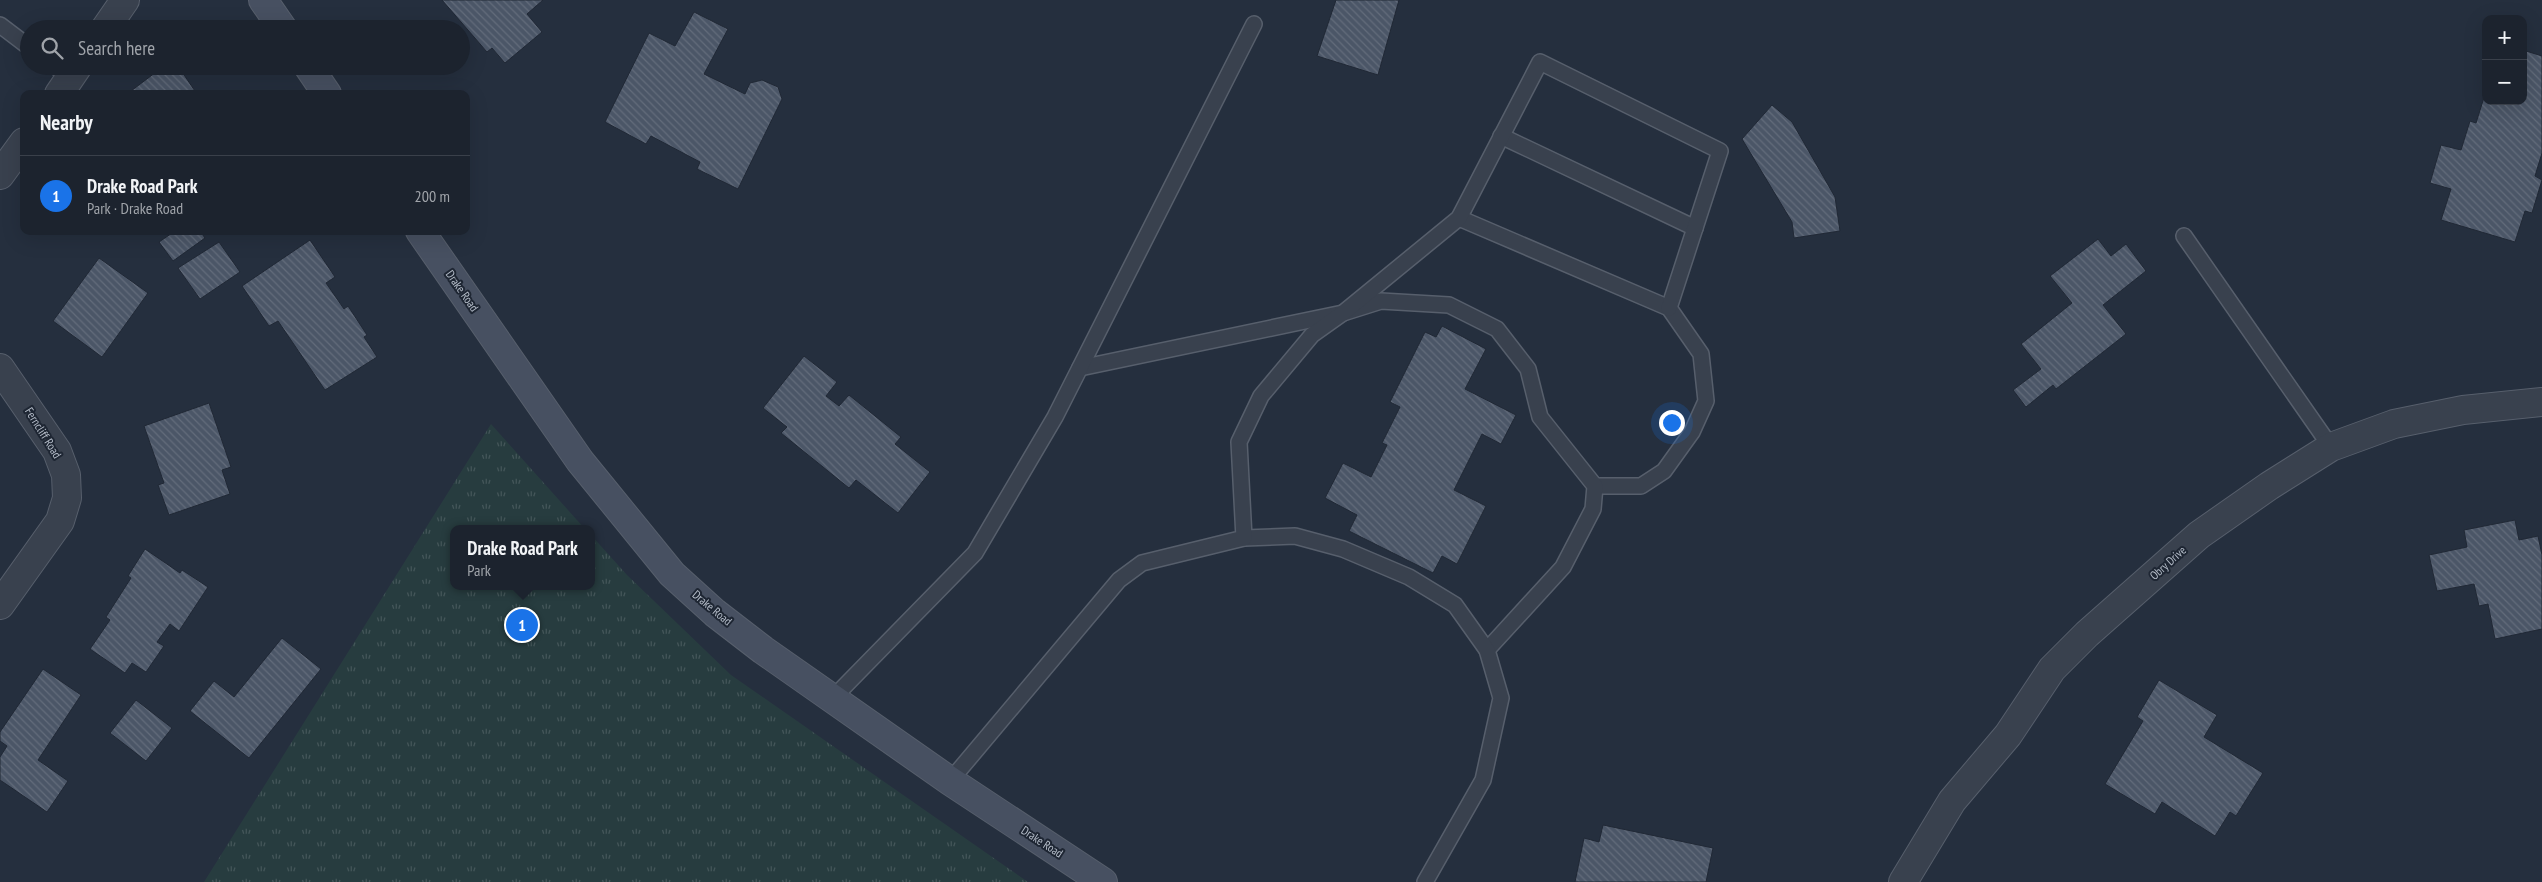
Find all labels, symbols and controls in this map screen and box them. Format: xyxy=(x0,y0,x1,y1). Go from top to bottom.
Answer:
map controls xyxy=(2482,15,2527,105)
button: + xyxy=(2482,15,2527,60)
search box xyxy=(20,20,470,75)
icon: search xyxy=(38,34,66,62)
text: Search here xyxy=(78,36,155,60)
button: − xyxy=(2482,60,2527,105)
text: Nearby xyxy=(40,109,93,136)
text: Drake Road Park xyxy=(87,174,198,198)
text: 1 xyxy=(52,186,60,206)
text: 200 m xyxy=(415,186,450,206)
text: Park · Drake Road xyxy=(87,198,183,218)
street label: Drake Road xyxy=(443,267,482,314)
street label: Ferncliff Road xyxy=(22,404,65,461)
your location xyxy=(1659,410,1685,436)
popup xyxy=(450,525,595,590)
text: Drake Road Park xyxy=(467,536,578,560)
street label: Obry Drive xyxy=(2146,542,2189,583)
text: Park xyxy=(467,560,491,580)
street label: Drake Road xyxy=(690,587,735,628)
pin: 1 xyxy=(506,606,538,644)
street label: Drake Road xyxy=(1019,823,1066,861)

